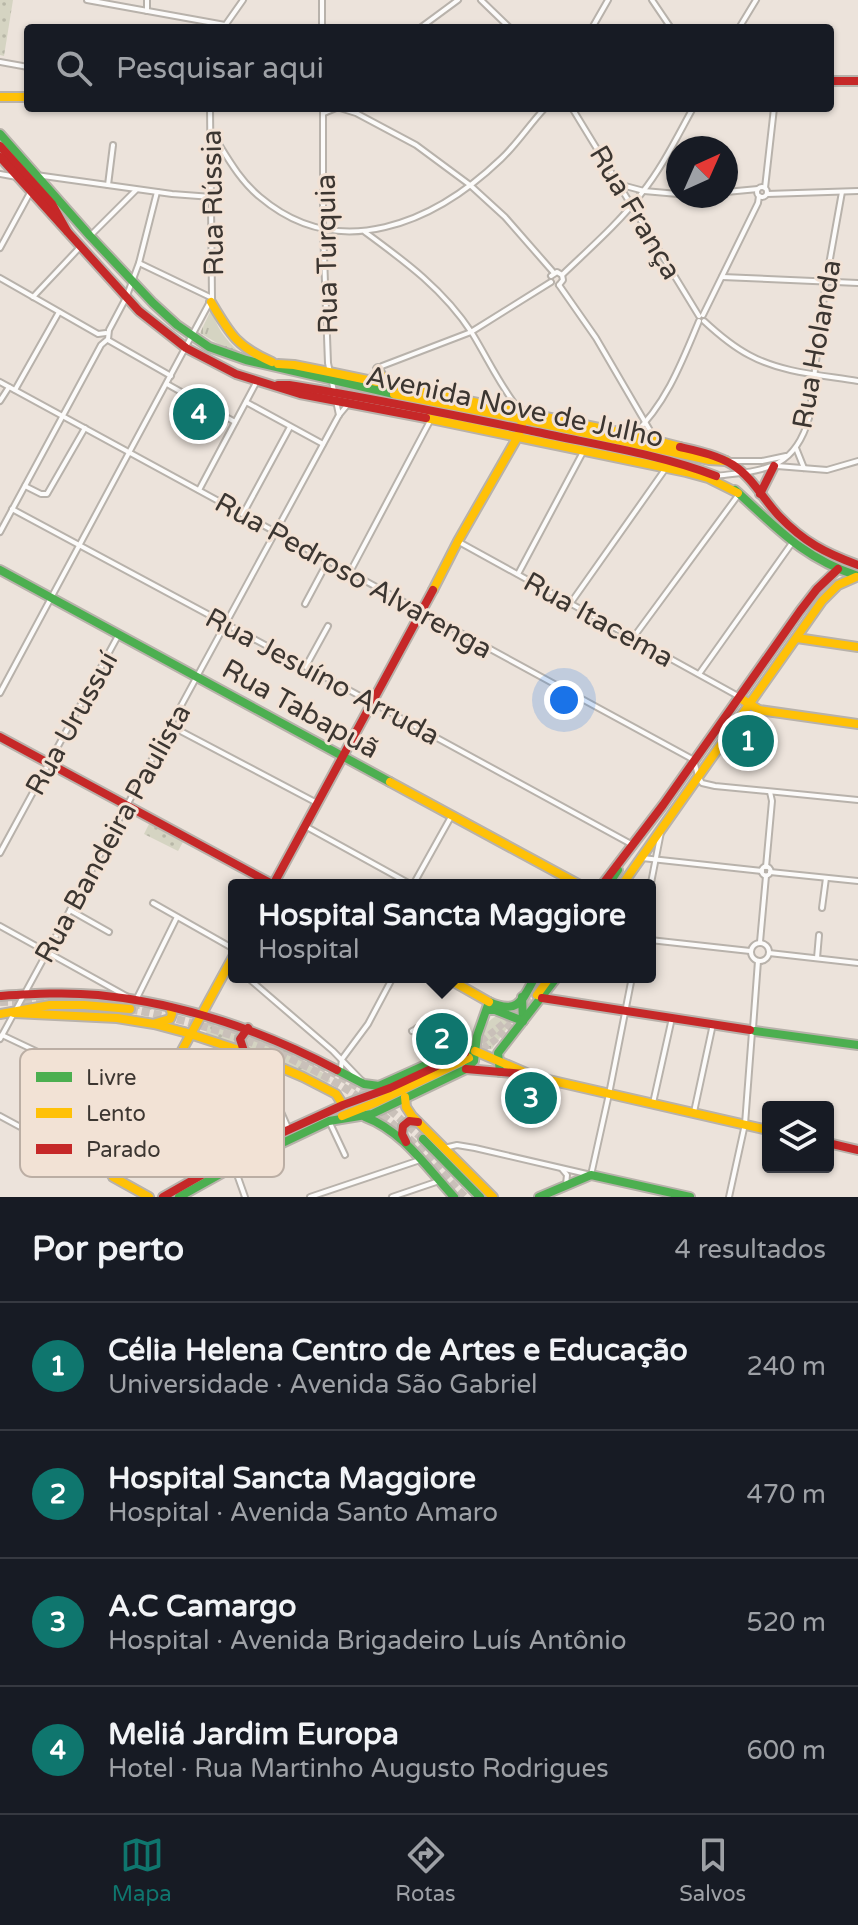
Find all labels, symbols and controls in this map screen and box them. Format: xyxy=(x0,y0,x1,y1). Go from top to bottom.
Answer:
search box xyxy=(24,24,834,112)
icon: search xyxy=(52,46,96,90)
text: Pesquisar aqui xyxy=(116,50,324,87)
street label: Rua Rússia xyxy=(195,129,231,277)
north arrow xyxy=(666,136,738,208)
street label: Rua França xyxy=(582,139,688,286)
street label: Rua Turquia xyxy=(309,174,345,334)
street label: Rua Holanda xyxy=(785,257,849,431)
street label: Avenida Nove de Julho xyxy=(363,359,667,455)
pin: 4 xyxy=(173,384,225,444)
street label: Rua Pedroso Alvarenga xyxy=(209,485,498,666)
street label: Rua Itacema xyxy=(518,565,679,675)
street label: Rua Jesuíno Arruda xyxy=(200,601,445,753)
street label: Rua Urussuí xyxy=(18,646,125,801)
street label: Rua Tabapuã xyxy=(216,652,385,766)
your location xyxy=(544,680,584,720)
street label: Rua Bandeira Paulista xyxy=(27,698,198,969)
pin: 1 xyxy=(722,711,774,771)
popup xyxy=(228,879,656,983)
text: Hospital Sancta Maggiore xyxy=(258,897,626,934)
text: Hospital xyxy=(258,934,359,965)
pin: 2 xyxy=(416,1009,468,1069)
legend xyxy=(20,1049,284,1177)
text: Livre xyxy=(86,1065,136,1091)
pin: 3 xyxy=(505,1068,557,1128)
text: Lento xyxy=(86,1101,146,1127)
map controls xyxy=(762,1101,834,1173)
button: layers xyxy=(762,1101,834,1173)
text: Parado xyxy=(86,1137,161,1163)
text: Por perto xyxy=(32,1229,184,1270)
text: 4 resultados xyxy=(675,1234,826,1265)
text: Célia Helena Centro de Artes e Educação xyxy=(108,1332,688,1369)
text: 1 xyxy=(50,1351,66,1382)
text: 240 m xyxy=(746,1351,826,1382)
text: Universidade · Avenida São Gabriel xyxy=(108,1369,538,1400)
text: Hospital Sancta Maggiore xyxy=(108,1460,476,1497)
text: 2 xyxy=(50,1479,66,1510)
text: 470 m xyxy=(746,1479,826,1510)
text: Hospital · Avenida Santo Amaro xyxy=(108,1497,498,1528)
text: A.C Camargo xyxy=(108,1588,296,1625)
text: 3 xyxy=(50,1607,66,1638)
text: 520 m xyxy=(746,1607,826,1638)
text: Hospital · Avenida Brigadeiro Luís Antônio xyxy=(108,1625,627,1656)
text: Meliá Jardim Europa xyxy=(108,1716,399,1753)
text: 4 xyxy=(50,1735,66,1766)
text: 600 m xyxy=(746,1735,826,1766)
text: Hotel · Rua Martinho Augusto Rodrigues xyxy=(108,1753,609,1784)
tab: Mapa xyxy=(112,1833,172,1907)
tab: Rotas xyxy=(395,1833,456,1907)
tab: Salvos xyxy=(679,1833,746,1907)

